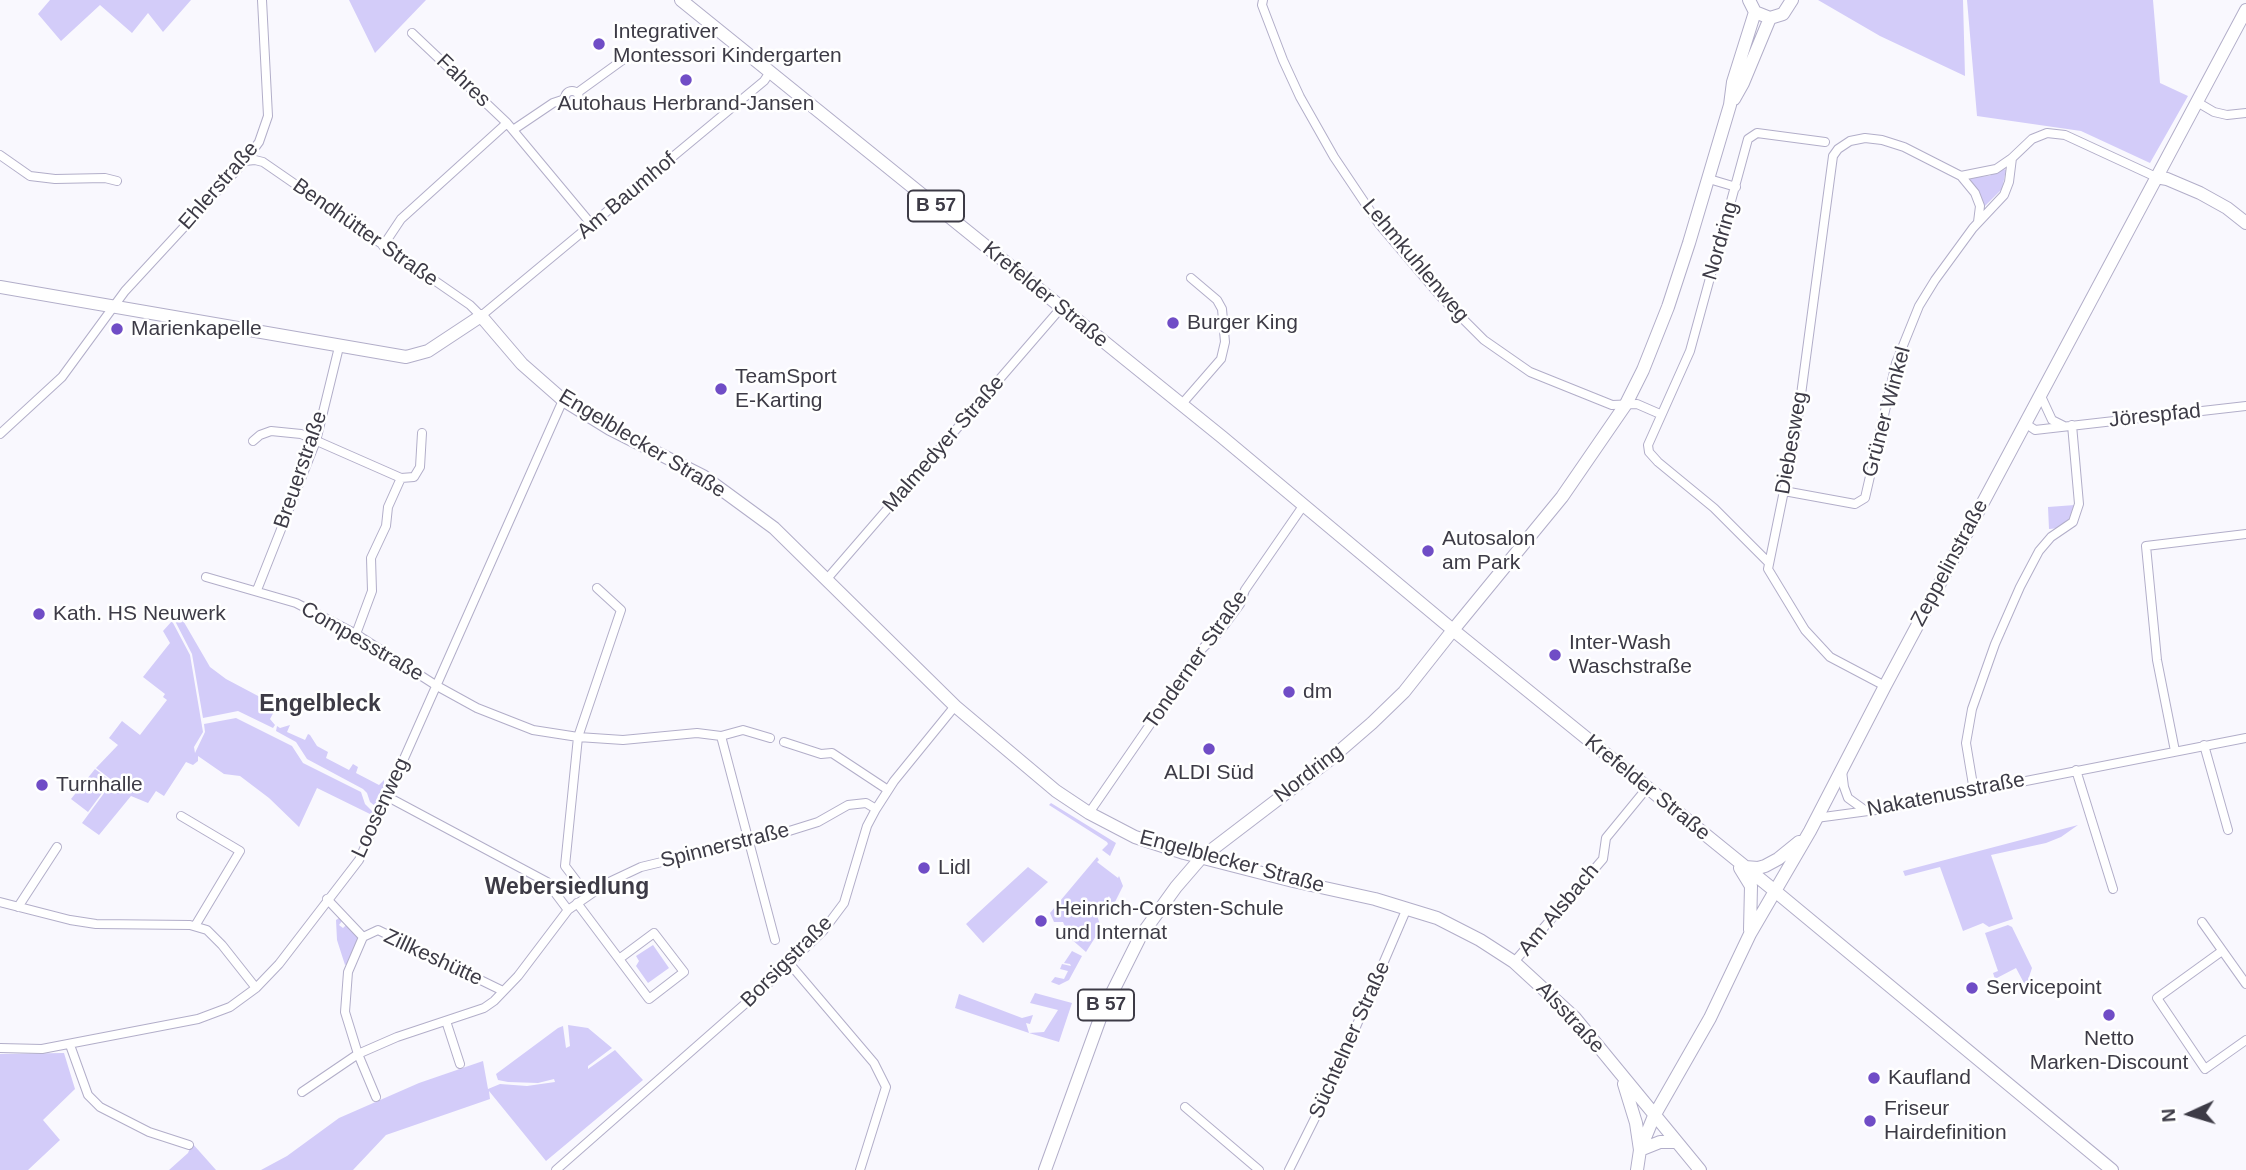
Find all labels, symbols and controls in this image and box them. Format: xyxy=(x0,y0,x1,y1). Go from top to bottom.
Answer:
place label: Integrativer Montessori Kindergarten xyxy=(613,19,842,69)
marker: Integrativer Montessori Kindergarten xyxy=(591,36,607,52)
street label: Fahres xyxy=(431,49,495,113)
marker: Autohaus Herbrand-Jansen xyxy=(678,72,694,88)
place label: Autohaus Herbrand-Jansen xyxy=(558,91,814,117)
street label: Ehlerstraße xyxy=(174,137,264,235)
street label: Am Baumhof xyxy=(572,147,682,245)
street label: Bendhütter Straße xyxy=(287,173,443,293)
road number: B 57 xyxy=(908,190,964,222)
street label: Lehmkuhlenweg xyxy=(1356,194,1474,328)
street label: Nordring xyxy=(1698,199,1744,283)
street label: Krefelder Straße xyxy=(977,237,1113,353)
place label: Burger King xyxy=(1187,310,1298,336)
marker: Burger King xyxy=(1165,315,1181,331)
place label: Marienkapelle xyxy=(131,316,262,342)
marker: Marienkapelle xyxy=(109,321,125,337)
street label: Grüner Winkel xyxy=(1857,344,1917,480)
place label: TeamSport E-Karting xyxy=(735,364,837,414)
street label: Malmedyer Straße xyxy=(878,371,1010,517)
marker: TeamSport E-Karting xyxy=(713,381,729,397)
street label: Engelblecker Straße xyxy=(554,384,730,504)
street label: Diebesweg xyxy=(1771,390,1813,496)
street label: Jörespfad xyxy=(2108,399,2202,433)
street label: Breuerstraße xyxy=(269,408,333,532)
street label: Zeppelinstraße xyxy=(1906,495,1994,631)
place label: Autosalon am Park xyxy=(1442,526,1535,576)
marker: Autosalon am Park xyxy=(1420,543,1436,559)
street label: Tonderner Straße xyxy=(1139,586,1253,734)
street label: Compesstraße xyxy=(296,597,428,687)
place label: Kath. HS Neuwerk xyxy=(53,601,226,627)
marker: Kath. HS Neuwerk xyxy=(31,606,47,622)
place label: Inter-Wash Waschstraße xyxy=(1569,630,1692,680)
marker: Inter-Wash Waschstraße xyxy=(1547,647,1563,663)
place label: dm xyxy=(1303,679,1332,705)
marker: dm xyxy=(1281,684,1297,700)
district label: Engelbleck xyxy=(259,691,381,719)
street label: Krefelder Straße xyxy=(1579,730,1715,846)
street label: Nordring xyxy=(1270,739,1348,809)
marker: ALDI Süd xyxy=(1201,741,1217,757)
street label: Loosenweg xyxy=(347,754,415,862)
place label: ALDI Süd xyxy=(1164,760,1254,786)
street label: Nakatenusstraße xyxy=(1865,767,2027,823)
place label: Turnhalle xyxy=(56,772,143,798)
marker: Turnhalle xyxy=(34,777,50,793)
street label: Spinnerstraße xyxy=(658,818,792,874)
street label: Engelblecker Straße xyxy=(1137,825,1327,899)
place label: Lidl xyxy=(938,855,971,881)
street label: Am Alsbach xyxy=(1513,859,1605,961)
marker: Lidl xyxy=(916,860,932,876)
district label: Webersiedlung xyxy=(485,874,649,902)
place label: Heinrich-Corsten-Schule und Internat xyxy=(1055,896,1284,946)
street label: Borsigstraße xyxy=(736,911,838,1013)
marker: Heinrich-Corsten-Schule und Internat xyxy=(1033,913,1049,929)
street label: Zillkeshütte xyxy=(380,924,486,992)
street label: Süchtelner Straße xyxy=(1304,958,1396,1122)
place label: Servicepoint xyxy=(1986,975,2102,1001)
street label: Alsstraße xyxy=(1531,977,1609,1059)
marker: Servicepoint xyxy=(1964,980,1980,996)
road number: B 57 xyxy=(1078,990,1134,1021)
marker: Netto Marken-Discount xyxy=(2101,1007,2117,1023)
place label: Netto Marken-Discount xyxy=(2030,1026,2188,1076)
place label: Kaufland xyxy=(1888,1065,1971,1091)
marker: Kaufland xyxy=(1866,1070,1882,1086)
north arrow xyxy=(2155,1079,2225,1149)
place label: Friseur Hairdefinition xyxy=(1884,1096,2007,1146)
text: N xyxy=(2158,1108,2180,1123)
marker: Friseur Hairdefinition xyxy=(1862,1113,1878,1129)

